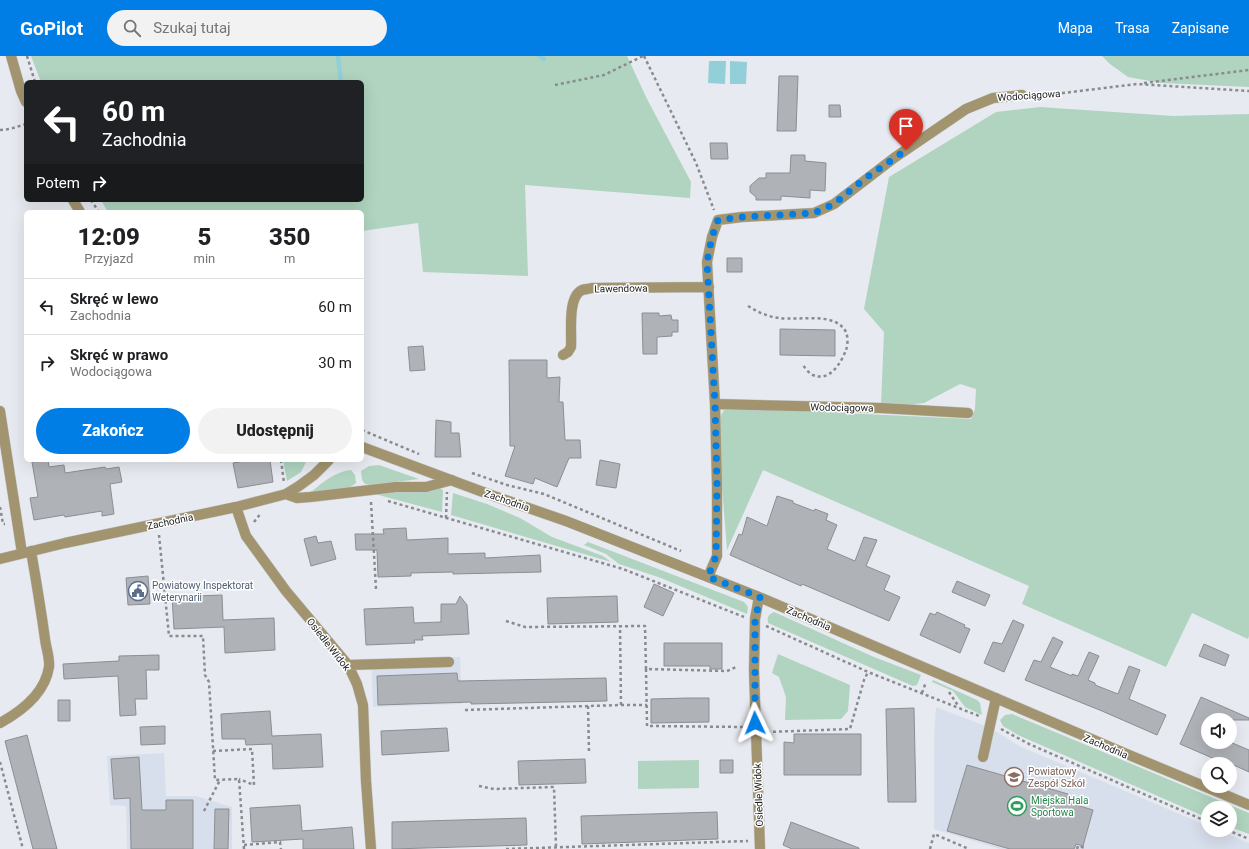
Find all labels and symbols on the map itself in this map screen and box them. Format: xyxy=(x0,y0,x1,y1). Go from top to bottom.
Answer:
street label: Wodociągowa xyxy=(997,88,1061,103)
pin xyxy=(889,109,923,150)
street label: Lawendowa xyxy=(594,283,648,294)
street label: Wodociągowa xyxy=(810,401,874,414)
street label: Zachodnia xyxy=(483,488,531,513)
street label: Zachodnia xyxy=(146,511,194,532)
public building icon: Powiatowy Inspektorat Weterynarii xyxy=(127,580,149,602)
place label: Powiatowy Inspektorat Weterynarii xyxy=(152,580,253,603)
street label: Zachodnia xyxy=(785,604,833,633)
street label: Osiedle Widok xyxy=(305,616,353,673)
position arrow xyxy=(734,702,776,744)
street label: Zachodnia xyxy=(1082,732,1130,761)
street label: Osiedle Widok xyxy=(752,762,765,827)
school or university icon: Powiatowy Zespół Szkół xyxy=(1003,766,1025,788)
place label: Powiatowy Zespół Szkół xyxy=(1028,766,1086,789)
sports icon: Miejska Hala Sportowa xyxy=(1006,795,1028,817)
place label: Miejska Hala Sportowa xyxy=(1031,795,1088,818)

